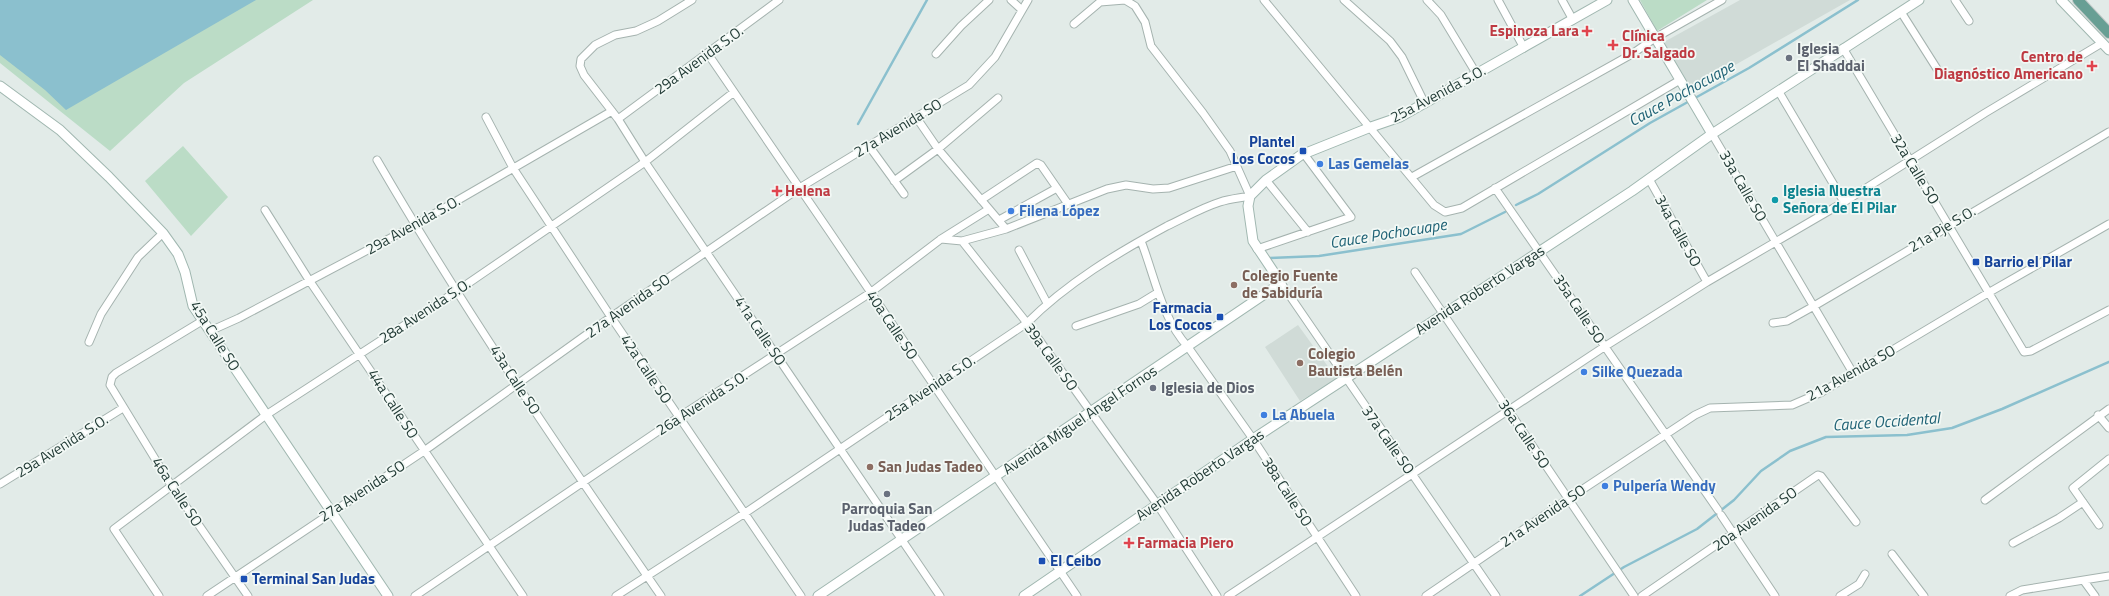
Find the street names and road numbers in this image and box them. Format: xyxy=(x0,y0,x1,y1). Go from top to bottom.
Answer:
street label: 29a Avenida S.O. xyxy=(649,19,748,100)
street label: 25a Avenida S.O. xyxy=(1386,59,1490,128)
street label: 27a Avenida SO xyxy=(849,92,946,163)
street label: 32a Calle SO xyxy=(1885,129,1946,209)
street label: 33a Calle SO xyxy=(1714,146,1773,226)
street label: 29a Avenida S.O. xyxy=(361,189,464,260)
street label: 34a Calle SO xyxy=(1649,191,1708,271)
street label: 21a Pje S.O. xyxy=(1904,199,1980,258)
street label: Avenida Roberto Vargas xyxy=(1410,239,1549,340)
street label: 27a Avenida SO xyxy=(581,268,675,343)
street label: 35a Calle SO xyxy=(1548,269,1611,348)
street label: 28a Avenida S.O. xyxy=(374,272,475,349)
street label: 40a Calle SO xyxy=(861,285,924,364)
street label: 41a Calle SO xyxy=(729,291,792,370)
street label: 45a Calle SO xyxy=(185,296,246,375)
street label: 39a Calle SO xyxy=(1019,318,1084,396)
street label: 42a Calle SO xyxy=(615,329,678,408)
street label: 21a Avenida SO xyxy=(1802,338,1900,407)
street label: 43a Calle SO xyxy=(484,340,547,419)
street label: 25a Avenida S.O. xyxy=(880,349,980,427)
street label: Avenida Miguel Angel Fornos xyxy=(998,359,1162,480)
street label: 44a Calle SO xyxy=(362,364,425,443)
street label: 26a Avenida S.O. xyxy=(651,364,752,441)
street label: 36a Calle SO xyxy=(1493,394,1556,473)
street label: 37a Calle SO xyxy=(1356,401,1421,479)
street label: 29a Avenida S.O. xyxy=(11,408,112,483)
street label: Avenida Roberto Vargas xyxy=(1131,423,1269,526)
street label: 46a Calle SO xyxy=(146,452,209,531)
street label: 38a Calle SO xyxy=(1256,452,1319,531)
street label: 27a Avenida SO xyxy=(314,454,410,527)
street label: 21a Avenida SO xyxy=(1495,478,1590,553)
street label: 20a Avenida SO xyxy=(1708,481,1802,556)

